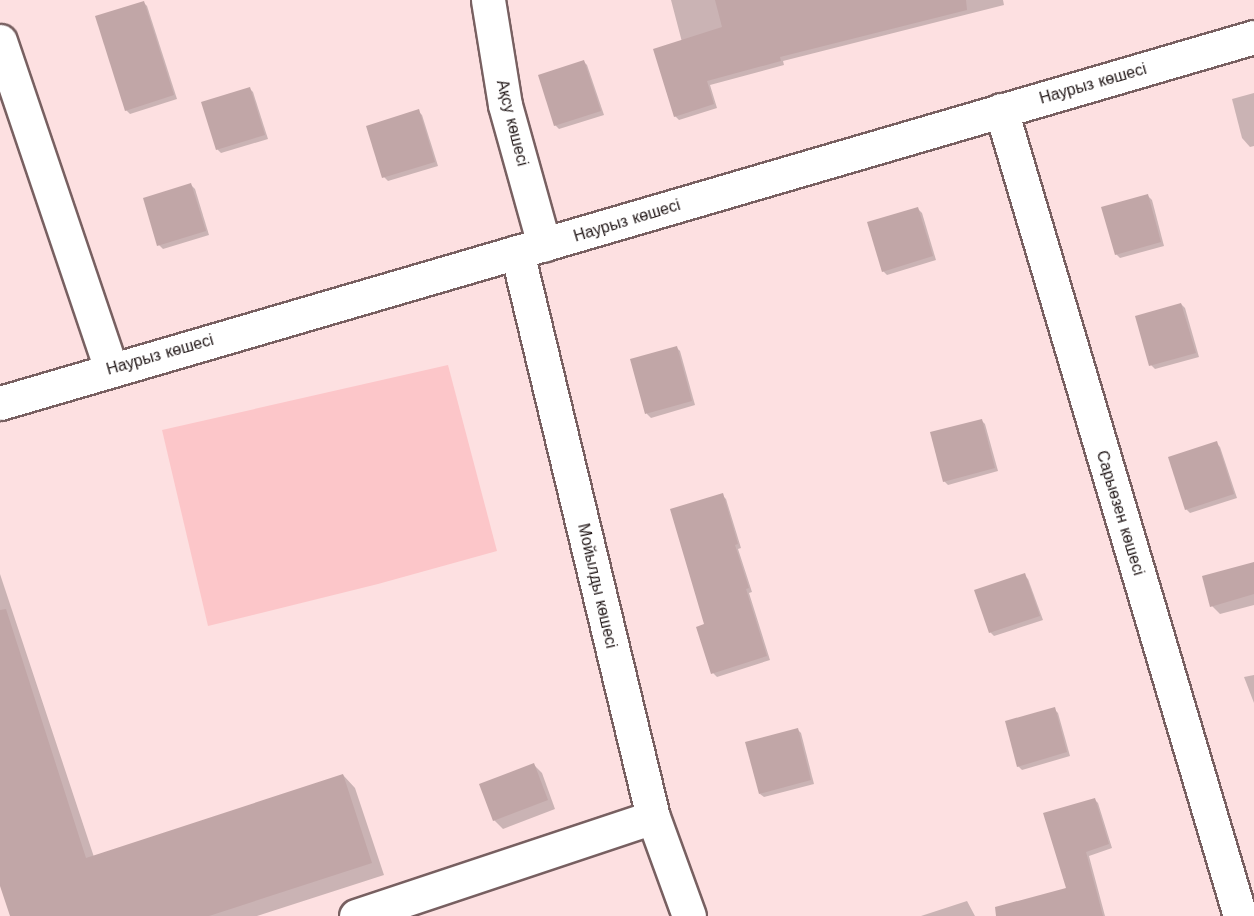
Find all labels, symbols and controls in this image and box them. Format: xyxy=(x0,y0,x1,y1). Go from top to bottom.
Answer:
street label: Наурыз көшесі xyxy=(1037,60,1149,108)
street label: Ақсу көшесі xyxy=(492,78,532,168)
street label: Наурыз көшесі xyxy=(571,196,683,246)
street label: Наурыз көшесі xyxy=(104,331,216,379)
street label: Сарыөзен көшесі xyxy=(1092,448,1148,578)
street label: Мойылды көшесі xyxy=(573,522,621,650)

